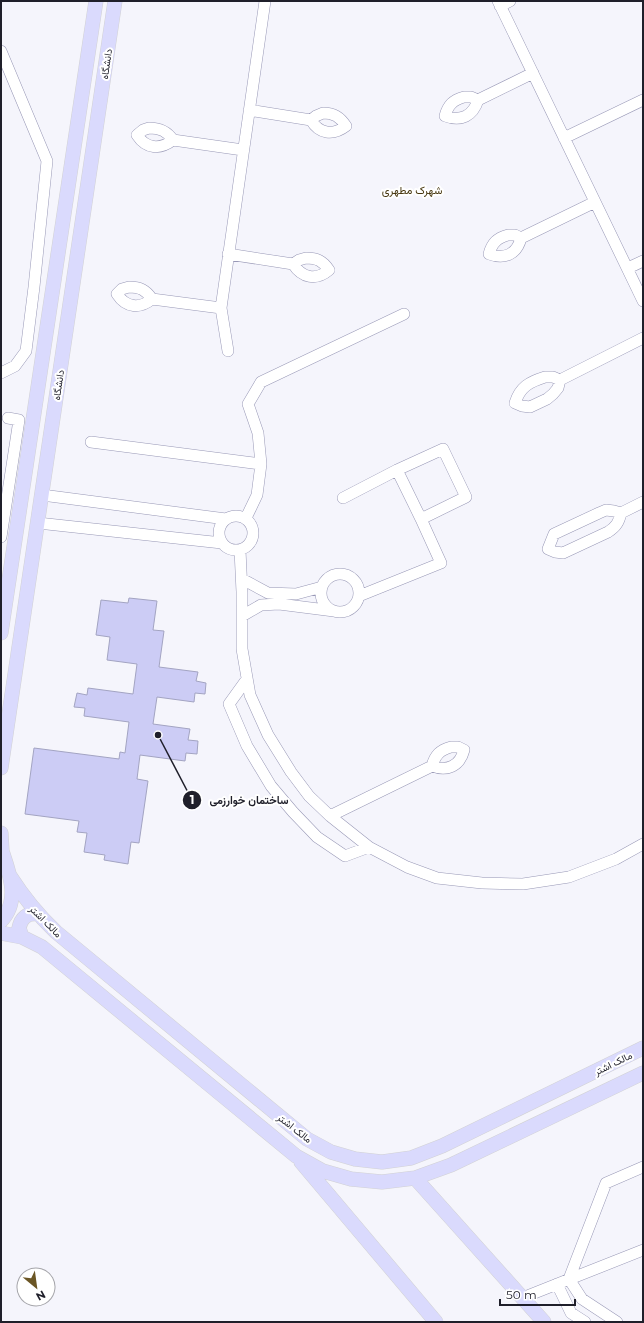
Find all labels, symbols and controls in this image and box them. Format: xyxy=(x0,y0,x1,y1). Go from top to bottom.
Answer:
street label: دانشگاه xyxy=(98,48,115,80)
district label: شهرک مطهری xyxy=(382,183,443,197)
street label: دانشگاه xyxy=(50,369,67,401)
callout: ساختمان خوارزمی xyxy=(182,788,297,811)
text: 1 xyxy=(190,792,194,807)
text: ساختمان خوارزمی xyxy=(210,793,289,807)
street label: مالک اشتر xyxy=(26,902,65,940)
street label: مالک اشتر xyxy=(591,1049,634,1079)
street label: مالک اشتر xyxy=(274,1110,315,1146)
north arrow xyxy=(16,1267,56,1307)
scale bar xyxy=(500,1281,575,1307)
text: N xyxy=(34,1287,48,1304)
text: 50 m xyxy=(506,1287,537,1302)

